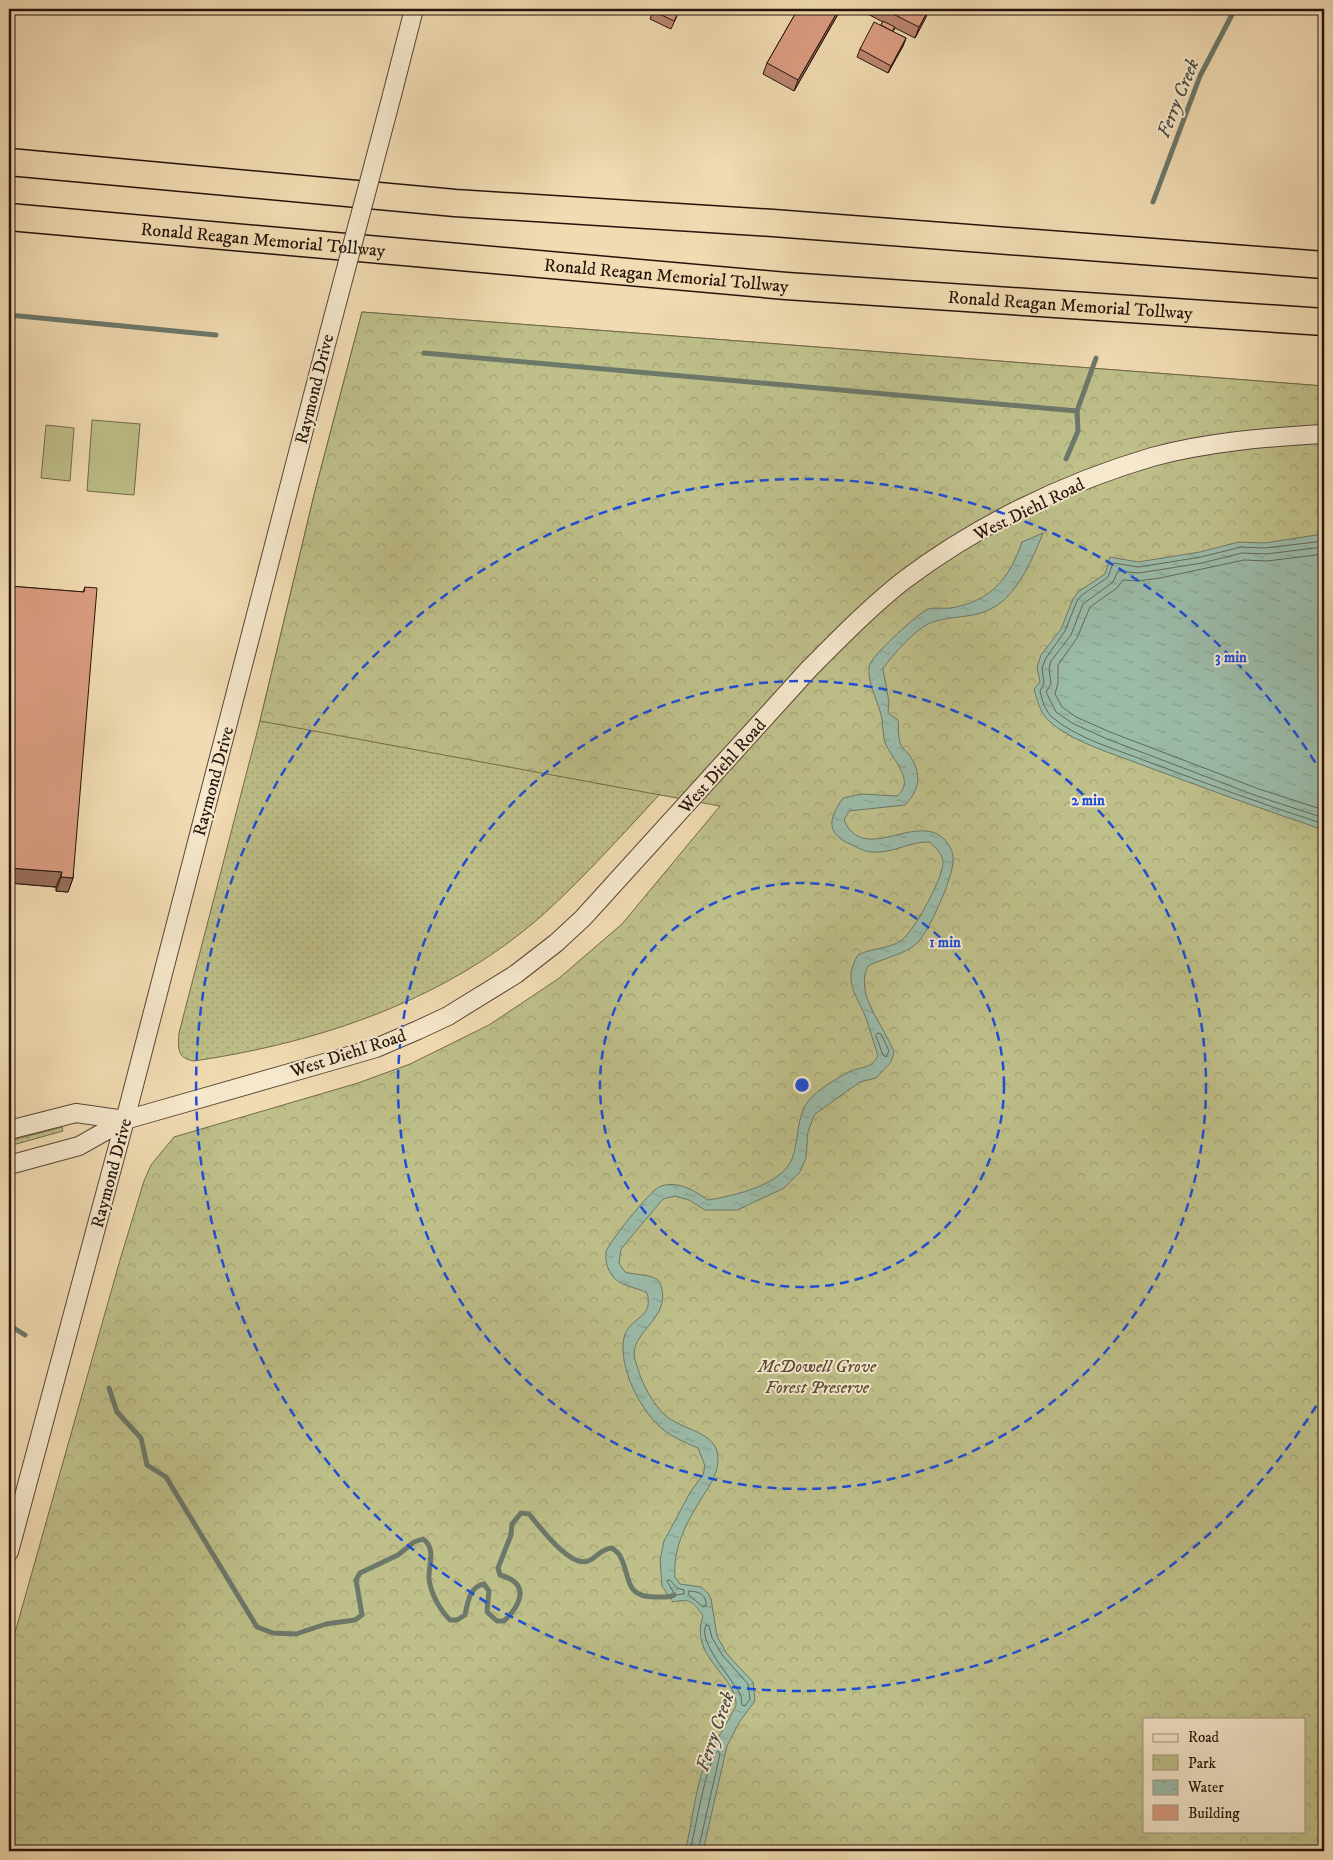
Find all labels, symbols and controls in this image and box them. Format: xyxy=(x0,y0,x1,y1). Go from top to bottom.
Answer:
water label: Ferry Creek xyxy=(1152,56,1205,141)
street label: Ronald Reagan Memorial Tollway xyxy=(140,219,387,262)
street label: Ronald Reagan Memorial Tollway xyxy=(543,255,790,298)
street label: Ronald Reagan Memorial Tollway xyxy=(947,287,1194,325)
street label: Raymond Drive xyxy=(291,332,339,447)
street label: West Diehl Road xyxy=(970,474,1088,547)
text: 3 min xyxy=(1215,648,1247,667)
street label: West Diehl Road xyxy=(674,715,771,819)
street label: Raymond Drive xyxy=(189,724,239,838)
text: 2 min xyxy=(1071,791,1105,810)
text: 1 min xyxy=(929,933,961,952)
street label: West Diehl Road xyxy=(287,1025,409,1083)
centre of rings xyxy=(793,1076,811,1094)
street label: Raymond Drive xyxy=(87,1116,137,1230)
park label: McDowell Grove Forest Preserve xyxy=(756,1356,877,1399)
water label: Ferry Creek xyxy=(691,1689,740,1774)
legend xyxy=(1143,1718,1306,1832)
text: Road xyxy=(1188,1728,1220,1747)
text: Park xyxy=(1188,1754,1217,1773)
text: Water xyxy=(1187,1778,1224,1797)
text: Building xyxy=(1188,1804,1240,1823)

